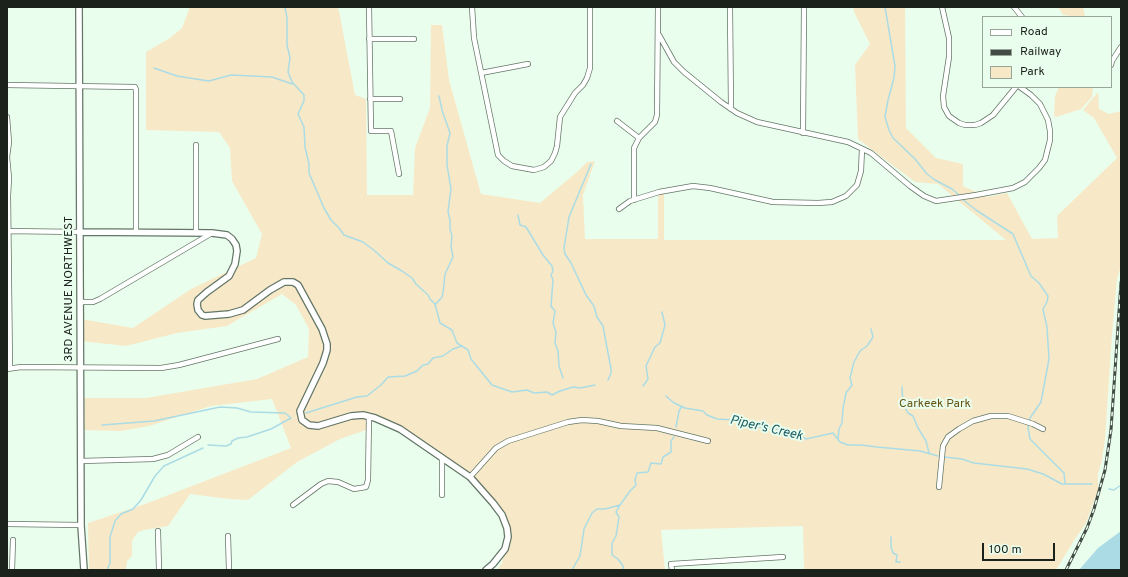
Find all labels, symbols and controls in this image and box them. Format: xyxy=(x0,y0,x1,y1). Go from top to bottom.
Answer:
legend xyxy=(982,16,1112,88)
text: Road xyxy=(1020,24,1048,40)
text: Railway xyxy=(1020,44,1061,60)
text: Park xyxy=(1020,64,1045,80)
street label: 3RD AVENUE NORTHWEST xyxy=(63,216,77,362)
park label: Carkeek Park xyxy=(899,398,971,412)
water label: Piper's Creek xyxy=(728,413,804,445)
scale bar xyxy=(984,535,1057,561)
text: 100 m xyxy=(989,542,1022,558)

